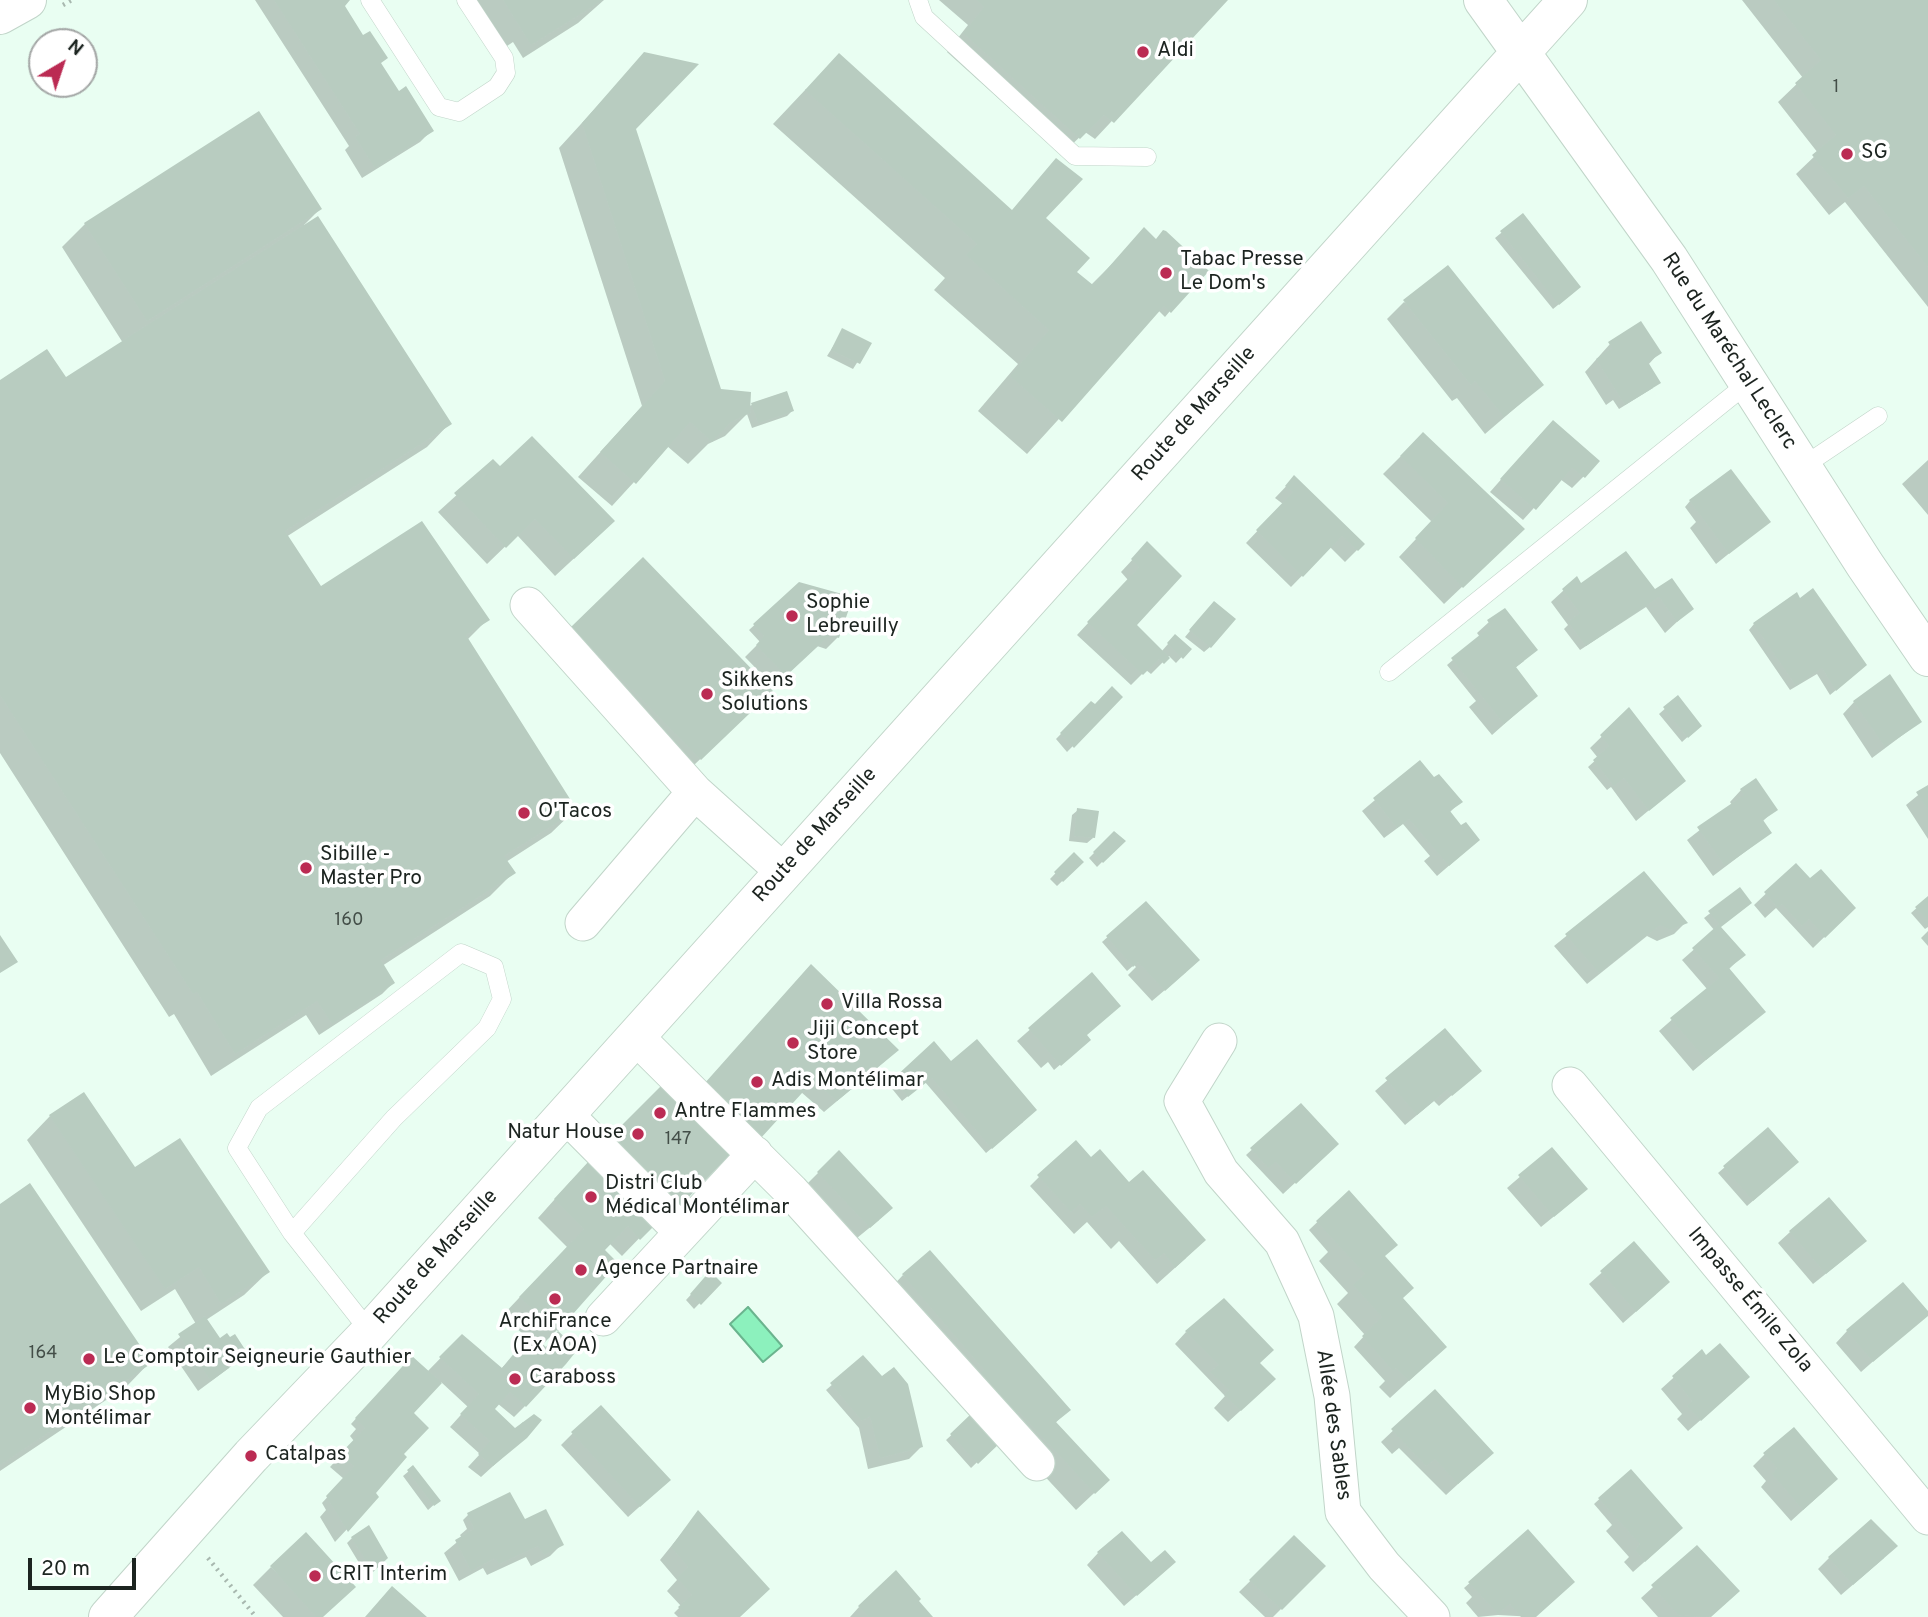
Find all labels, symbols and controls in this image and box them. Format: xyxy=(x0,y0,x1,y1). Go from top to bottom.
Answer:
north arrow xyxy=(28,28,98,98)
text: N xyxy=(62,35,88,62)
place label: Aldi xyxy=(1157,39,1194,65)
marker: Aldi xyxy=(1135,44,1151,60)
house number: 1 xyxy=(1833,77,1839,99)
place label: SG xyxy=(1861,141,1888,167)
marker: SG xyxy=(1839,146,1855,162)
place label: Tabac Presse Le Dom's xyxy=(1180,248,1304,298)
street label: Rue du Maréchal Leclerc xyxy=(1655,249,1801,455)
marker: Tabac Presse Le Dom's xyxy=(1158,265,1174,281)
street label: Route de Marseille xyxy=(1128,342,1262,488)
place label: Sophie Lebreuilly xyxy=(806,591,899,641)
marker: Sophie Lebreuilly xyxy=(784,608,800,624)
place label: Sikkens Solutions xyxy=(721,669,808,719)
marker: Sikkens Solutions xyxy=(699,686,715,702)
street label: Route de Marseille xyxy=(749,763,883,909)
place label: O'Tacos xyxy=(538,800,612,826)
marker: O'Tacos xyxy=(516,805,532,821)
place label: Sibille - Master Pro xyxy=(320,843,422,893)
marker: Sibille - Master Pro xyxy=(298,860,314,876)
house number: 160 xyxy=(334,910,364,932)
place label: Villa Rossa xyxy=(841,991,942,1017)
marker: Villa Rossa xyxy=(819,996,835,1012)
place label: Jiji Concept Store xyxy=(807,1018,919,1068)
marker: Jiji Concept Store xyxy=(785,1035,801,1051)
place label: Adis Montélimar xyxy=(771,1069,924,1095)
marker: Adis Montélimar xyxy=(749,1074,765,1090)
place label: Antre Flammes xyxy=(674,1100,816,1126)
marker: Antre Flammes xyxy=(652,1105,668,1121)
place label: Natur House xyxy=(507,1121,624,1147)
marker: Natur House xyxy=(630,1126,646,1142)
house number: 147 xyxy=(665,1129,691,1151)
place label: Distri Club Médical Montélimar xyxy=(605,1172,789,1222)
street label: Route de Marseille xyxy=(370,1185,504,1331)
marker: Distri Club Médical Montélimar xyxy=(583,1189,599,1205)
street label: Impasse Émile Zola xyxy=(1681,1223,1817,1379)
place label: Agence Partnaire xyxy=(595,1257,758,1283)
marker: Agence Partnaire xyxy=(573,1262,589,1278)
marker: ArchiFrance (Ex AOA) xyxy=(547,1291,563,1307)
place label: ArchiFrance (Ex AOA) xyxy=(499,1310,611,1360)
house number: 164 xyxy=(29,1343,57,1365)
place label: Le Comptoir Seigneurie Gauthier xyxy=(103,1346,411,1372)
street label: Allée des Sables xyxy=(1309,1348,1355,1502)
marker: Le Comptoir Seigneurie Gauthier xyxy=(81,1351,97,1367)
place label: Caraboss xyxy=(529,1366,616,1392)
marker: Caraboss xyxy=(507,1371,523,1387)
place label: MyBio Shop Montélimar xyxy=(44,1383,156,1433)
marker: MyBio Shop Montélimar xyxy=(22,1400,38,1416)
place label: Catalpas xyxy=(265,1443,347,1469)
marker: Catalpas xyxy=(243,1448,259,1464)
scale bar xyxy=(32,1544,140,1588)
text: 20 m xyxy=(41,1556,90,1583)
place label: CRIT Interim xyxy=(329,1563,447,1589)
marker: CRIT Interim xyxy=(307,1568,323,1584)

